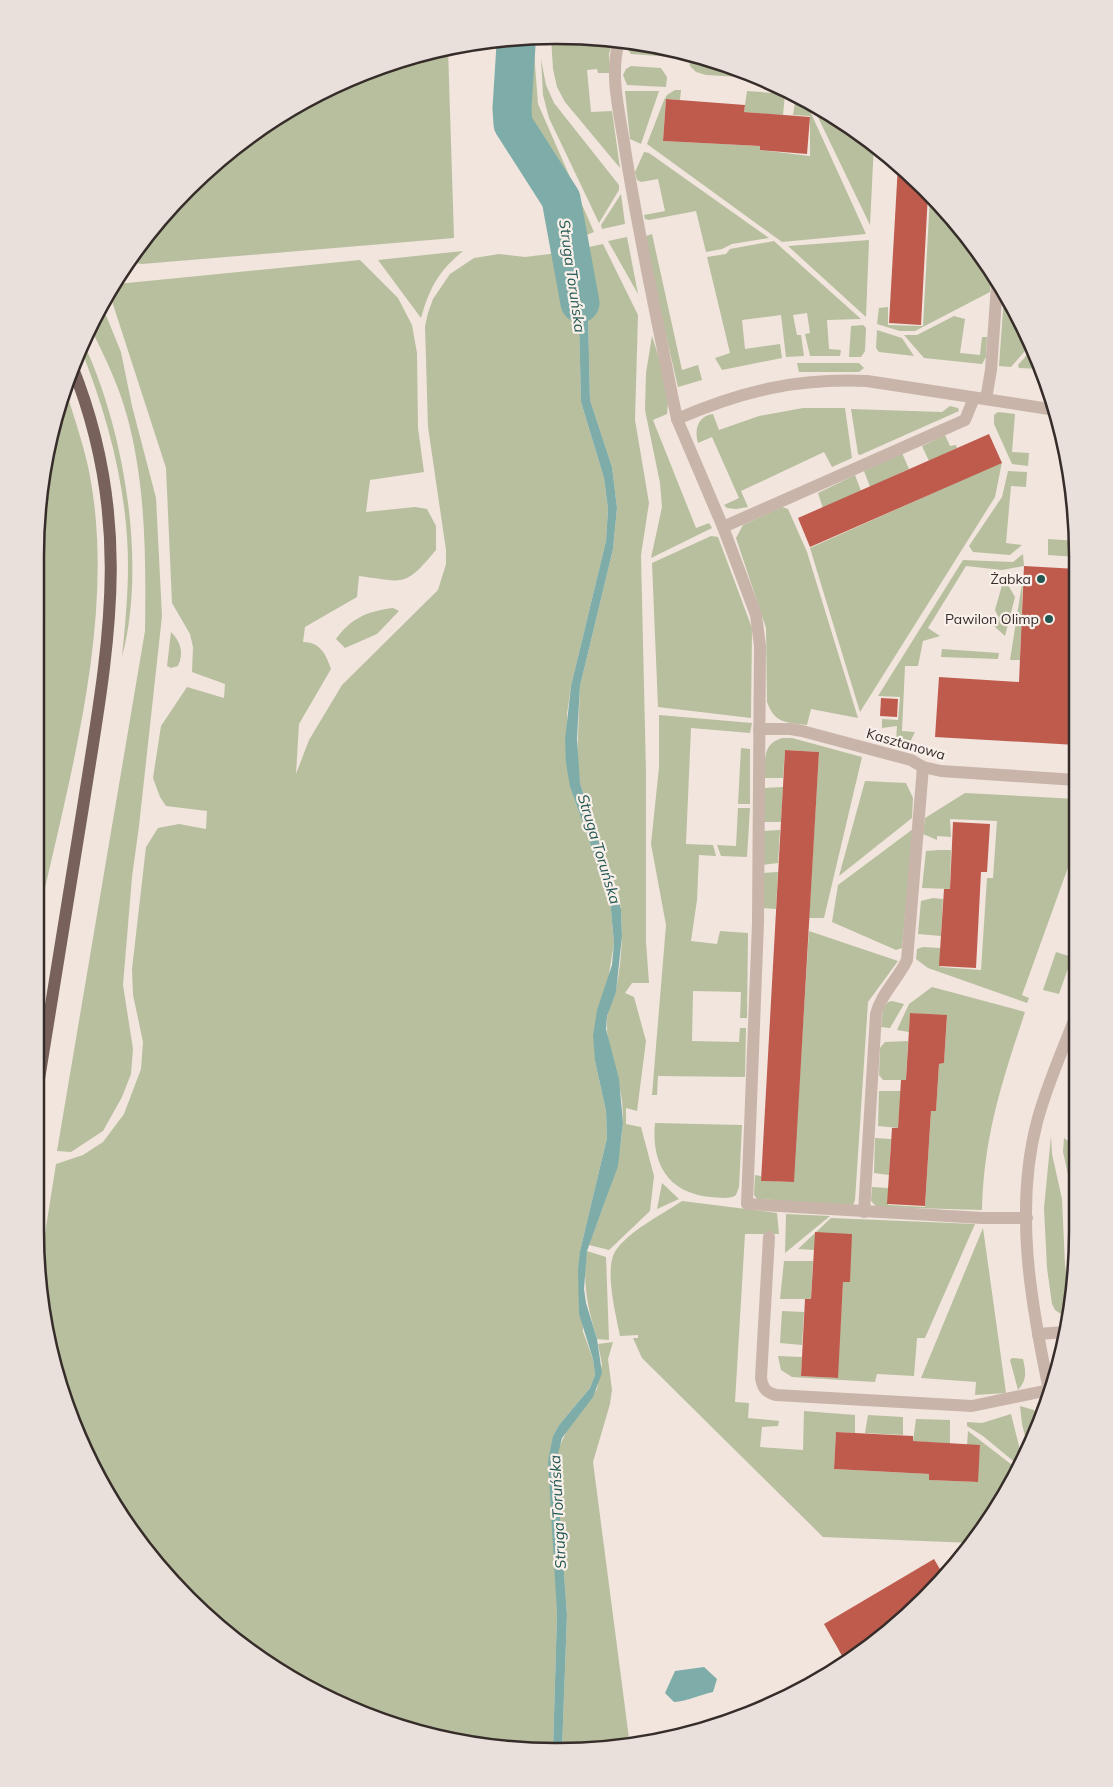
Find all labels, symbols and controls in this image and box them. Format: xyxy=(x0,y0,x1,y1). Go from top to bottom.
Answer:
water label: Struga Toruńska xyxy=(555,218,590,334)
place label: Żabka xyxy=(990,570,1031,588)
marker: Żabka xyxy=(1035,573,1047,585)
place label: Pawilon Olimp xyxy=(945,610,1039,628)
marker: Pawilon Olimp xyxy=(1043,613,1055,625)
street label: Kasztanowa xyxy=(864,724,948,764)
water label: Struga Toruńska xyxy=(574,792,625,906)
water label: Struga Toruńska xyxy=(545,1455,570,1569)

